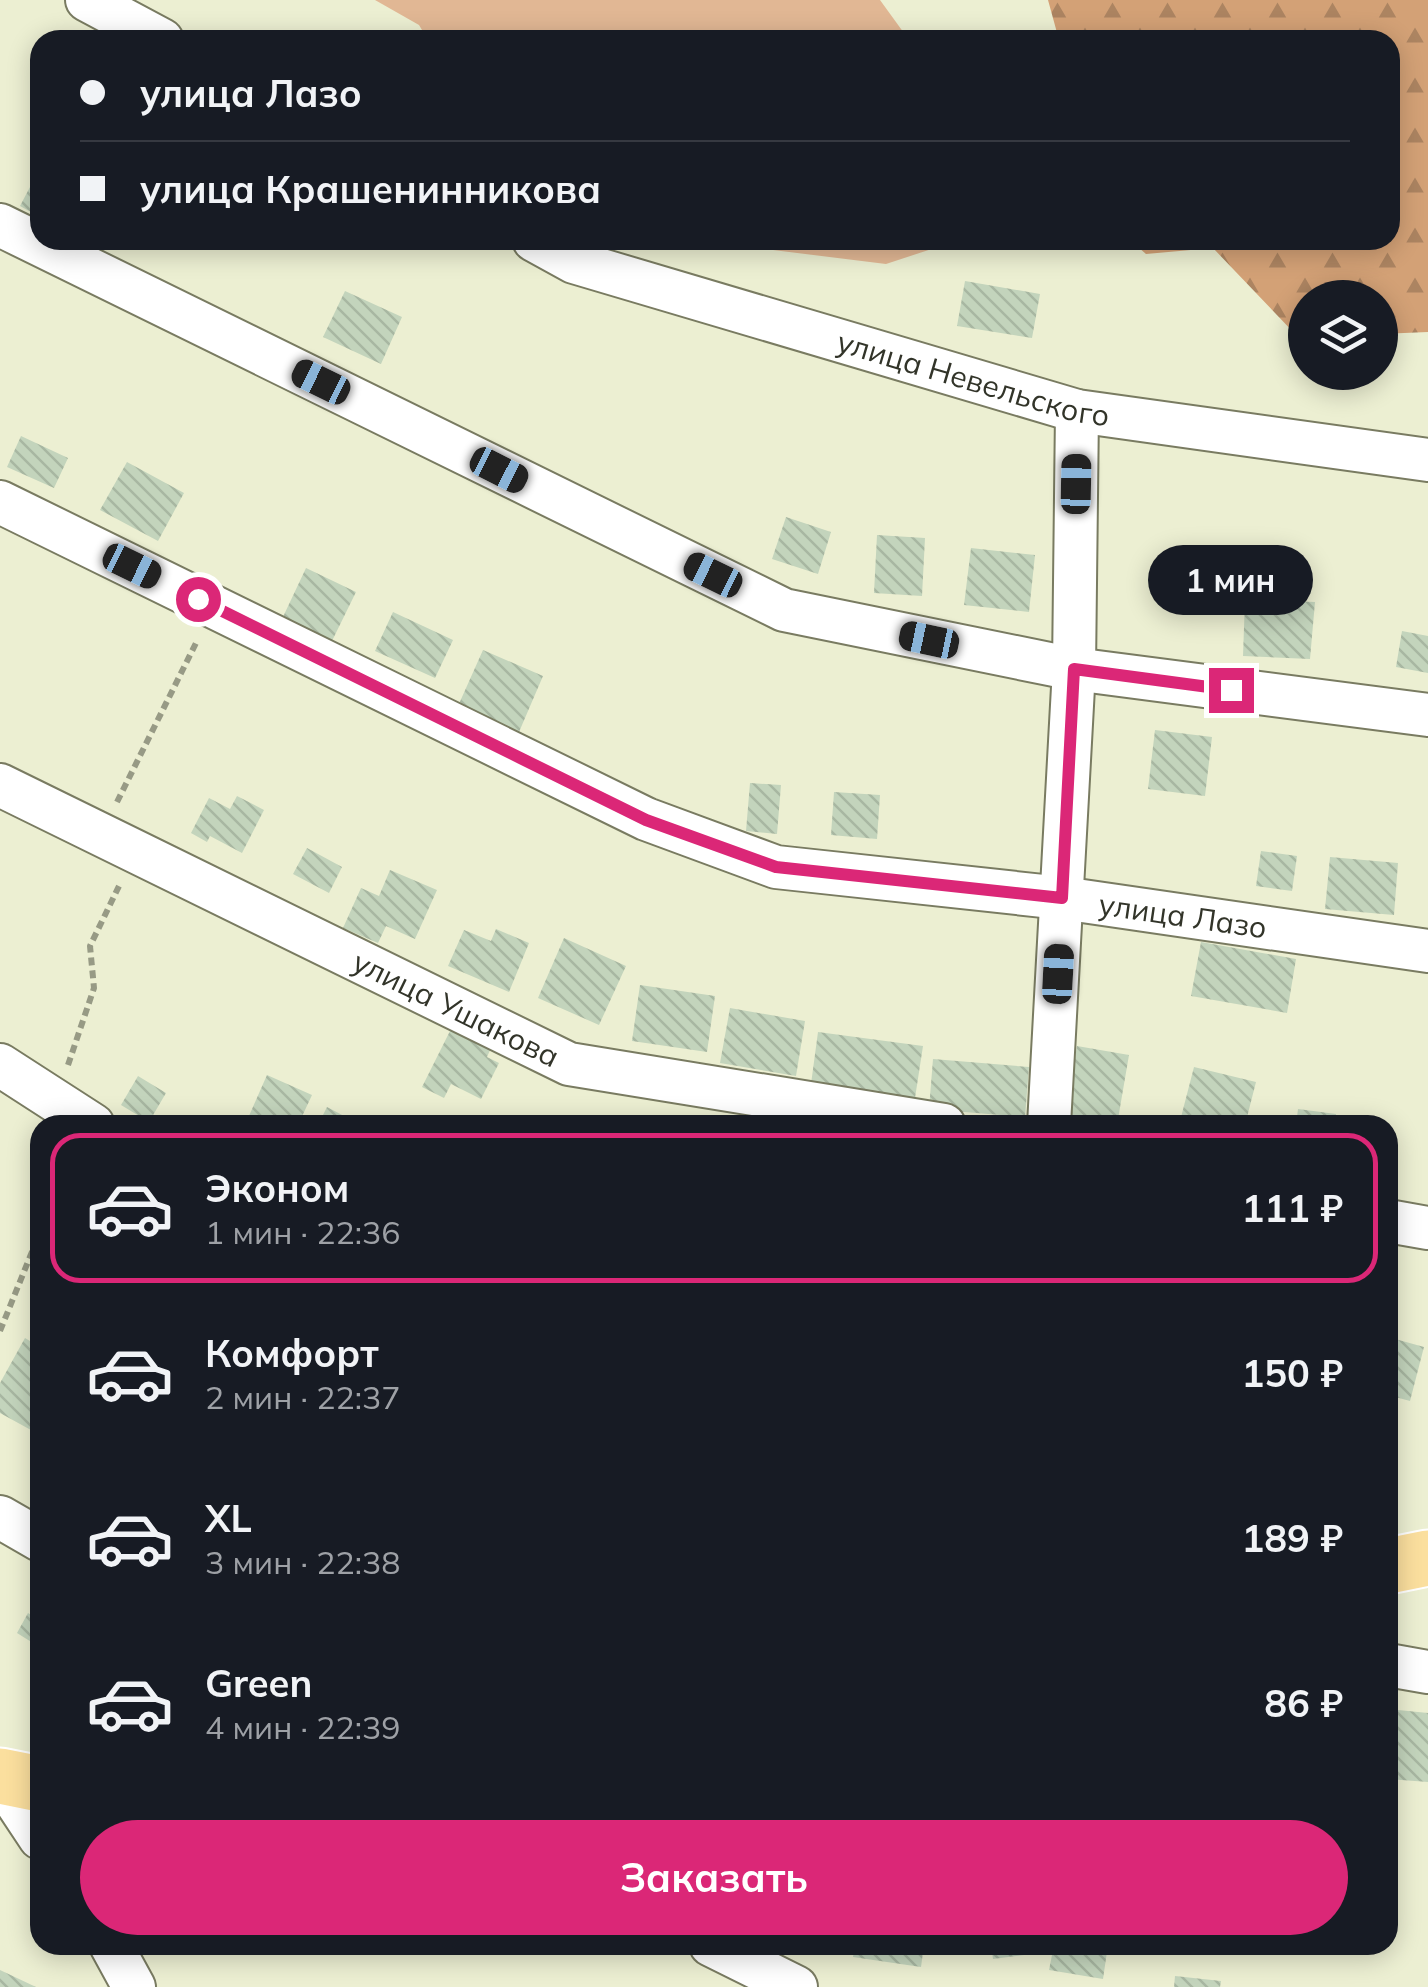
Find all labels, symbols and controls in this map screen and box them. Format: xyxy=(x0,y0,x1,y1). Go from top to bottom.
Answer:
text: улица Лазо xyxy=(140,69,362,117)
text: улица Крашенинникова xyxy=(140,165,601,213)
map controls xyxy=(1288,280,1398,390)
button: layers xyxy=(1288,280,1398,390)
street label: улица Невельского xyxy=(833,322,1112,434)
car xyxy=(287,355,355,409)
car xyxy=(465,443,533,497)
car xyxy=(1060,454,1092,514)
car xyxy=(98,539,166,593)
callout: 1 мин xyxy=(1148,545,1314,615)
car xyxy=(679,548,747,602)
text: 1 мин xyxy=(1186,560,1275,600)
route start xyxy=(176,577,221,622)
car xyxy=(897,619,961,661)
route end xyxy=(1209,668,1254,713)
street label: улица Лазо xyxy=(1096,885,1269,946)
street label: улица Ушакова xyxy=(347,942,566,1075)
car xyxy=(1041,943,1075,1005)
icon: car xyxy=(85,1163,175,1253)
text: Эконом xyxy=(205,1164,349,1212)
text: 111 ₽ xyxy=(1241,1184,1343,1232)
text: 1 мин · 22:36 xyxy=(205,1212,400,1252)
icon: car xyxy=(85,1328,175,1418)
text: Комфорт xyxy=(205,1329,379,1377)
text: 150 ₽ xyxy=(1241,1349,1343,1397)
text: 2 мин · 22:37 xyxy=(205,1377,400,1417)
icon: car xyxy=(85,1493,175,1583)
text: XL xyxy=(205,1494,252,1542)
text: 189 ₽ xyxy=(1241,1514,1343,1562)
text: 3 мин · 22:38 xyxy=(205,1542,400,1582)
icon: car xyxy=(85,1658,175,1748)
text: Green xyxy=(205,1659,312,1707)
text: 86 ₽ xyxy=(1264,1679,1343,1727)
text: 4 мин · 22:39 xyxy=(205,1707,400,1747)
button: Заказать xyxy=(80,1820,1348,1935)

